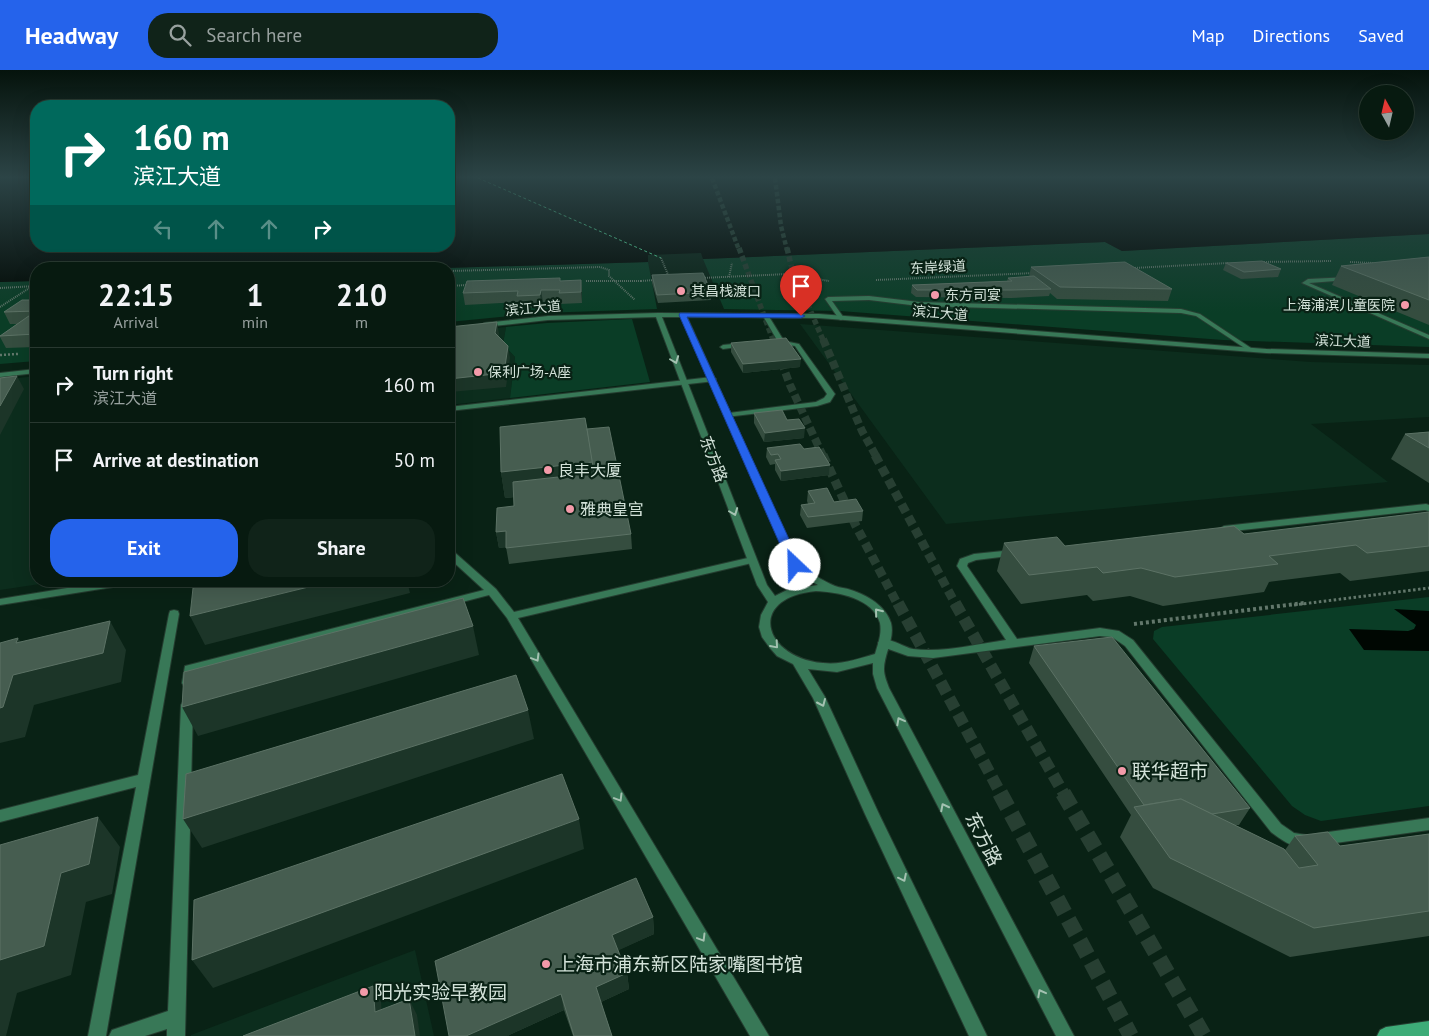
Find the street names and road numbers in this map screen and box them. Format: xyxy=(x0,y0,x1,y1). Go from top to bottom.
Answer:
street label: 东岸绿道 xyxy=(910,257,966,277)
street label: 滨江大道 xyxy=(504,297,562,319)
street label: 滨江大道 xyxy=(911,302,969,324)
street label: 滨江大道 xyxy=(1315,331,1371,351)
street label: 东方路 xyxy=(696,433,732,485)
street label: 东方路 xyxy=(960,808,1008,870)

